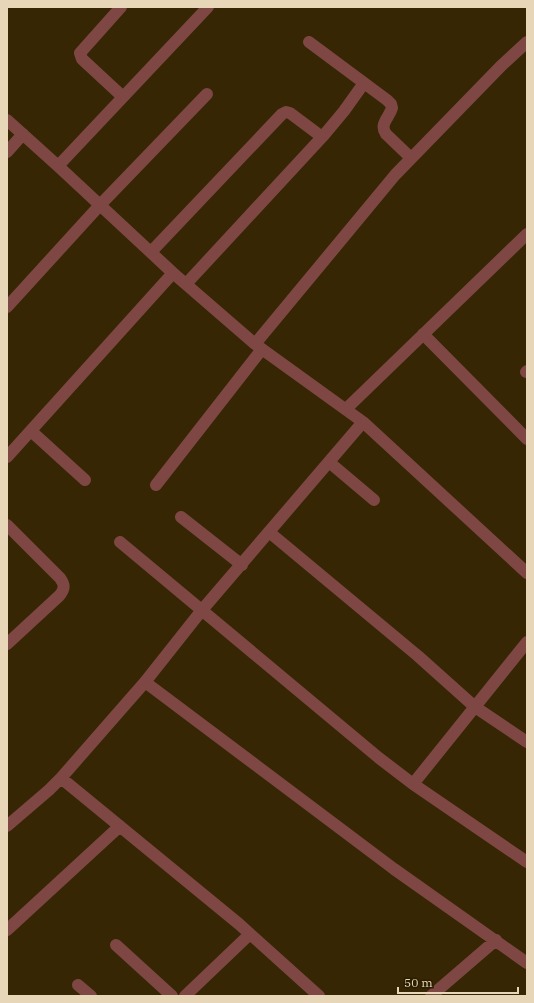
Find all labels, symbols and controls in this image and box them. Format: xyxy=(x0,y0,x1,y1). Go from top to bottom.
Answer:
scale bar xyxy=(398,969,518,995)
text: 50 m xyxy=(404,975,433,990)

